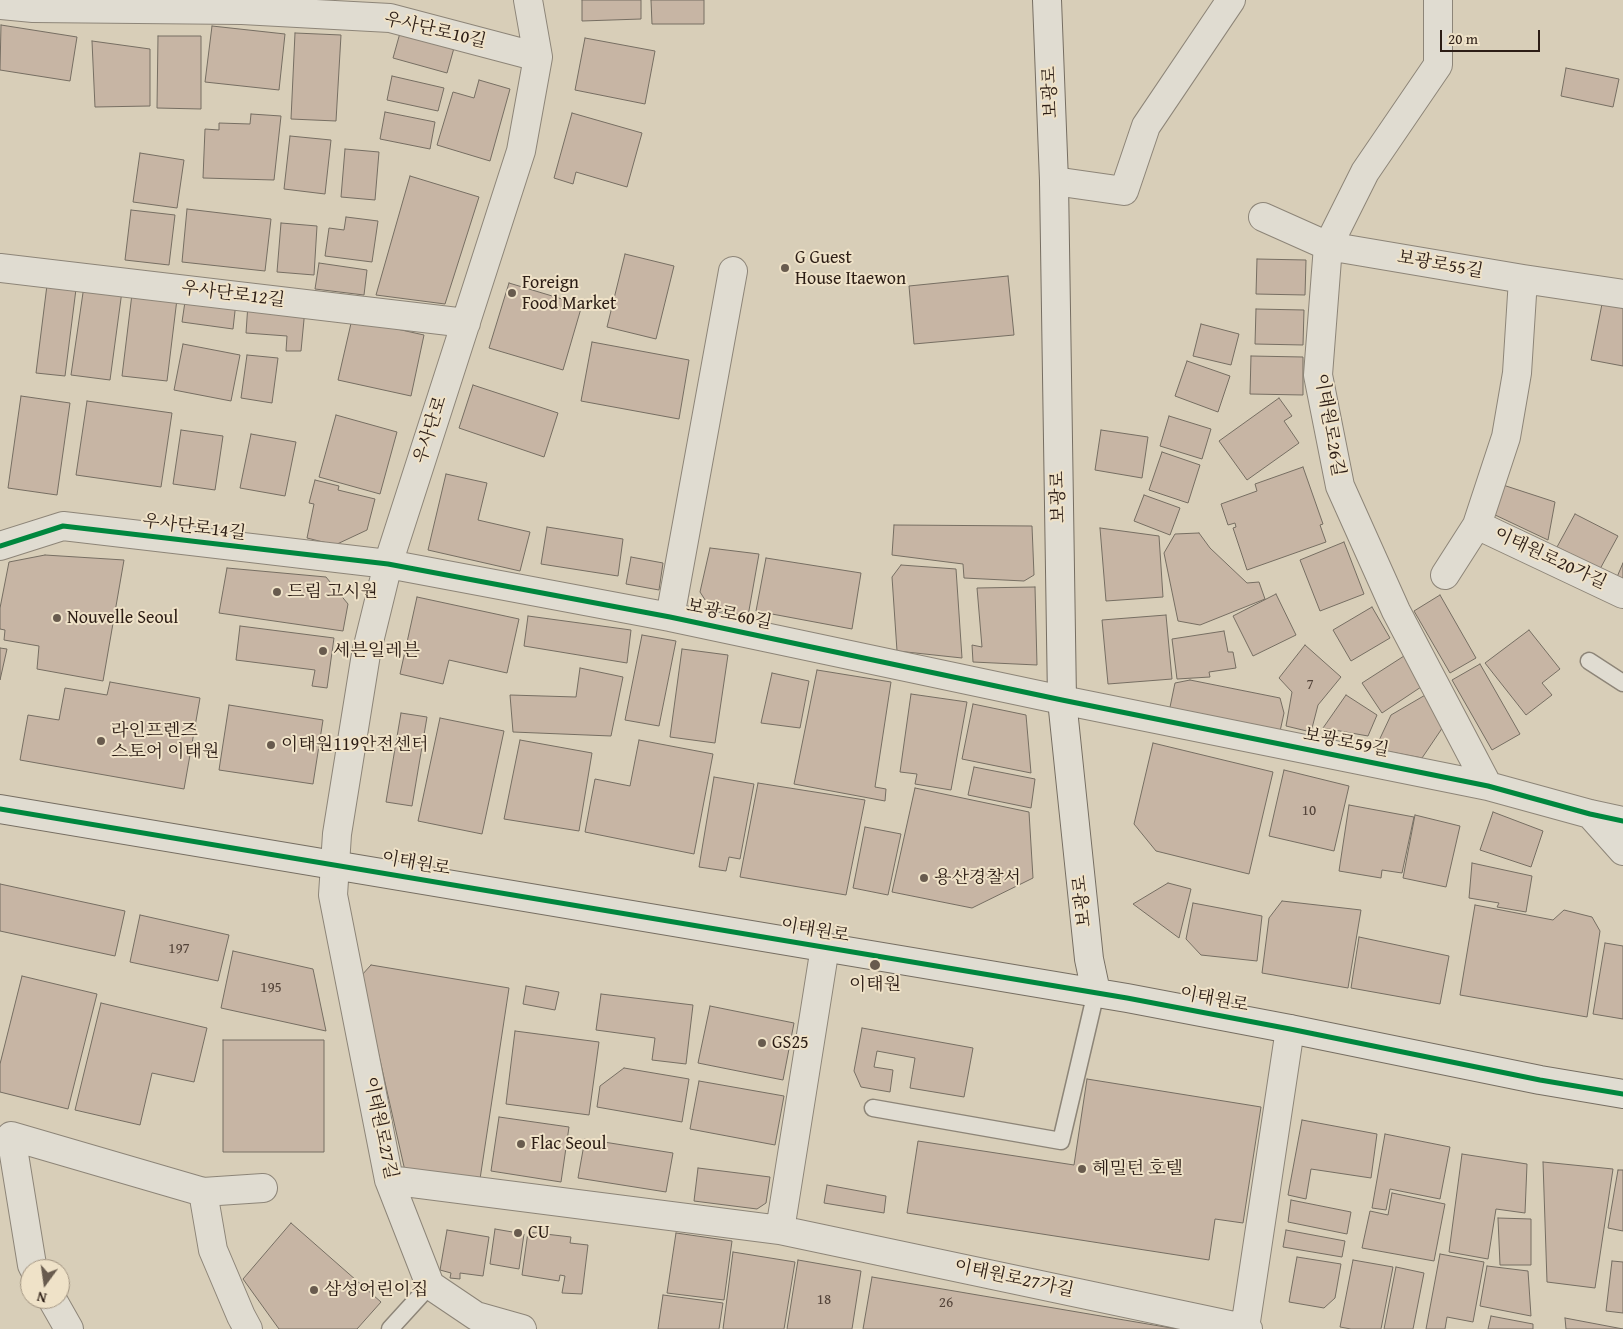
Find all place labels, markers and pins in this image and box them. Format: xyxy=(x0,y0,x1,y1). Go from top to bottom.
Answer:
place label: G Guest House Itaewon xyxy=(795,247,906,290)
marker: G Guest House Itaewon xyxy=(779,262,791,274)
place label: Foreign Food Market xyxy=(522,272,616,314)
marker: Foreign Food Market xyxy=(506,287,518,299)
place label: 드림 고시원 xyxy=(287,581,378,603)
marker: 드림 고시원 xyxy=(271,586,283,598)
place label: Nouvelle Seoul xyxy=(67,607,178,629)
marker: Nouvelle Seoul xyxy=(51,612,63,624)
place label: 세븐일레븐 xyxy=(333,640,420,662)
marker: 세븐일레븐 xyxy=(317,645,329,657)
place label: 라인프렌즈 스토어 이태원 xyxy=(111,720,219,762)
place label: 이태원119안전센터 xyxy=(281,734,429,756)
marker: 라인프렌즈 스토어 이태원 xyxy=(95,735,107,747)
marker: 이태원119안전센터 xyxy=(265,739,277,751)
place label: 용산경찰서 xyxy=(934,867,1021,889)
marker: 용산경찰서 xyxy=(918,872,930,884)
marker: 이태원 xyxy=(868,958,882,972)
place label: 이태원 xyxy=(849,974,901,996)
place label: GS25 xyxy=(772,1032,809,1054)
marker: GS25 xyxy=(756,1037,768,1049)
place label: Flac Seoul xyxy=(531,1133,606,1155)
marker: Flac Seoul xyxy=(515,1138,527,1150)
place label: 헤밀턴 호텔 xyxy=(1092,1158,1183,1180)
marker: 헤밀턴 호텔 xyxy=(1076,1163,1088,1175)
place label: CU xyxy=(528,1222,550,1244)
marker: CU xyxy=(512,1227,524,1239)
place label: 삼성어린이집 xyxy=(324,1279,428,1301)
marker: 삼성어린이집 xyxy=(308,1284,320,1296)

